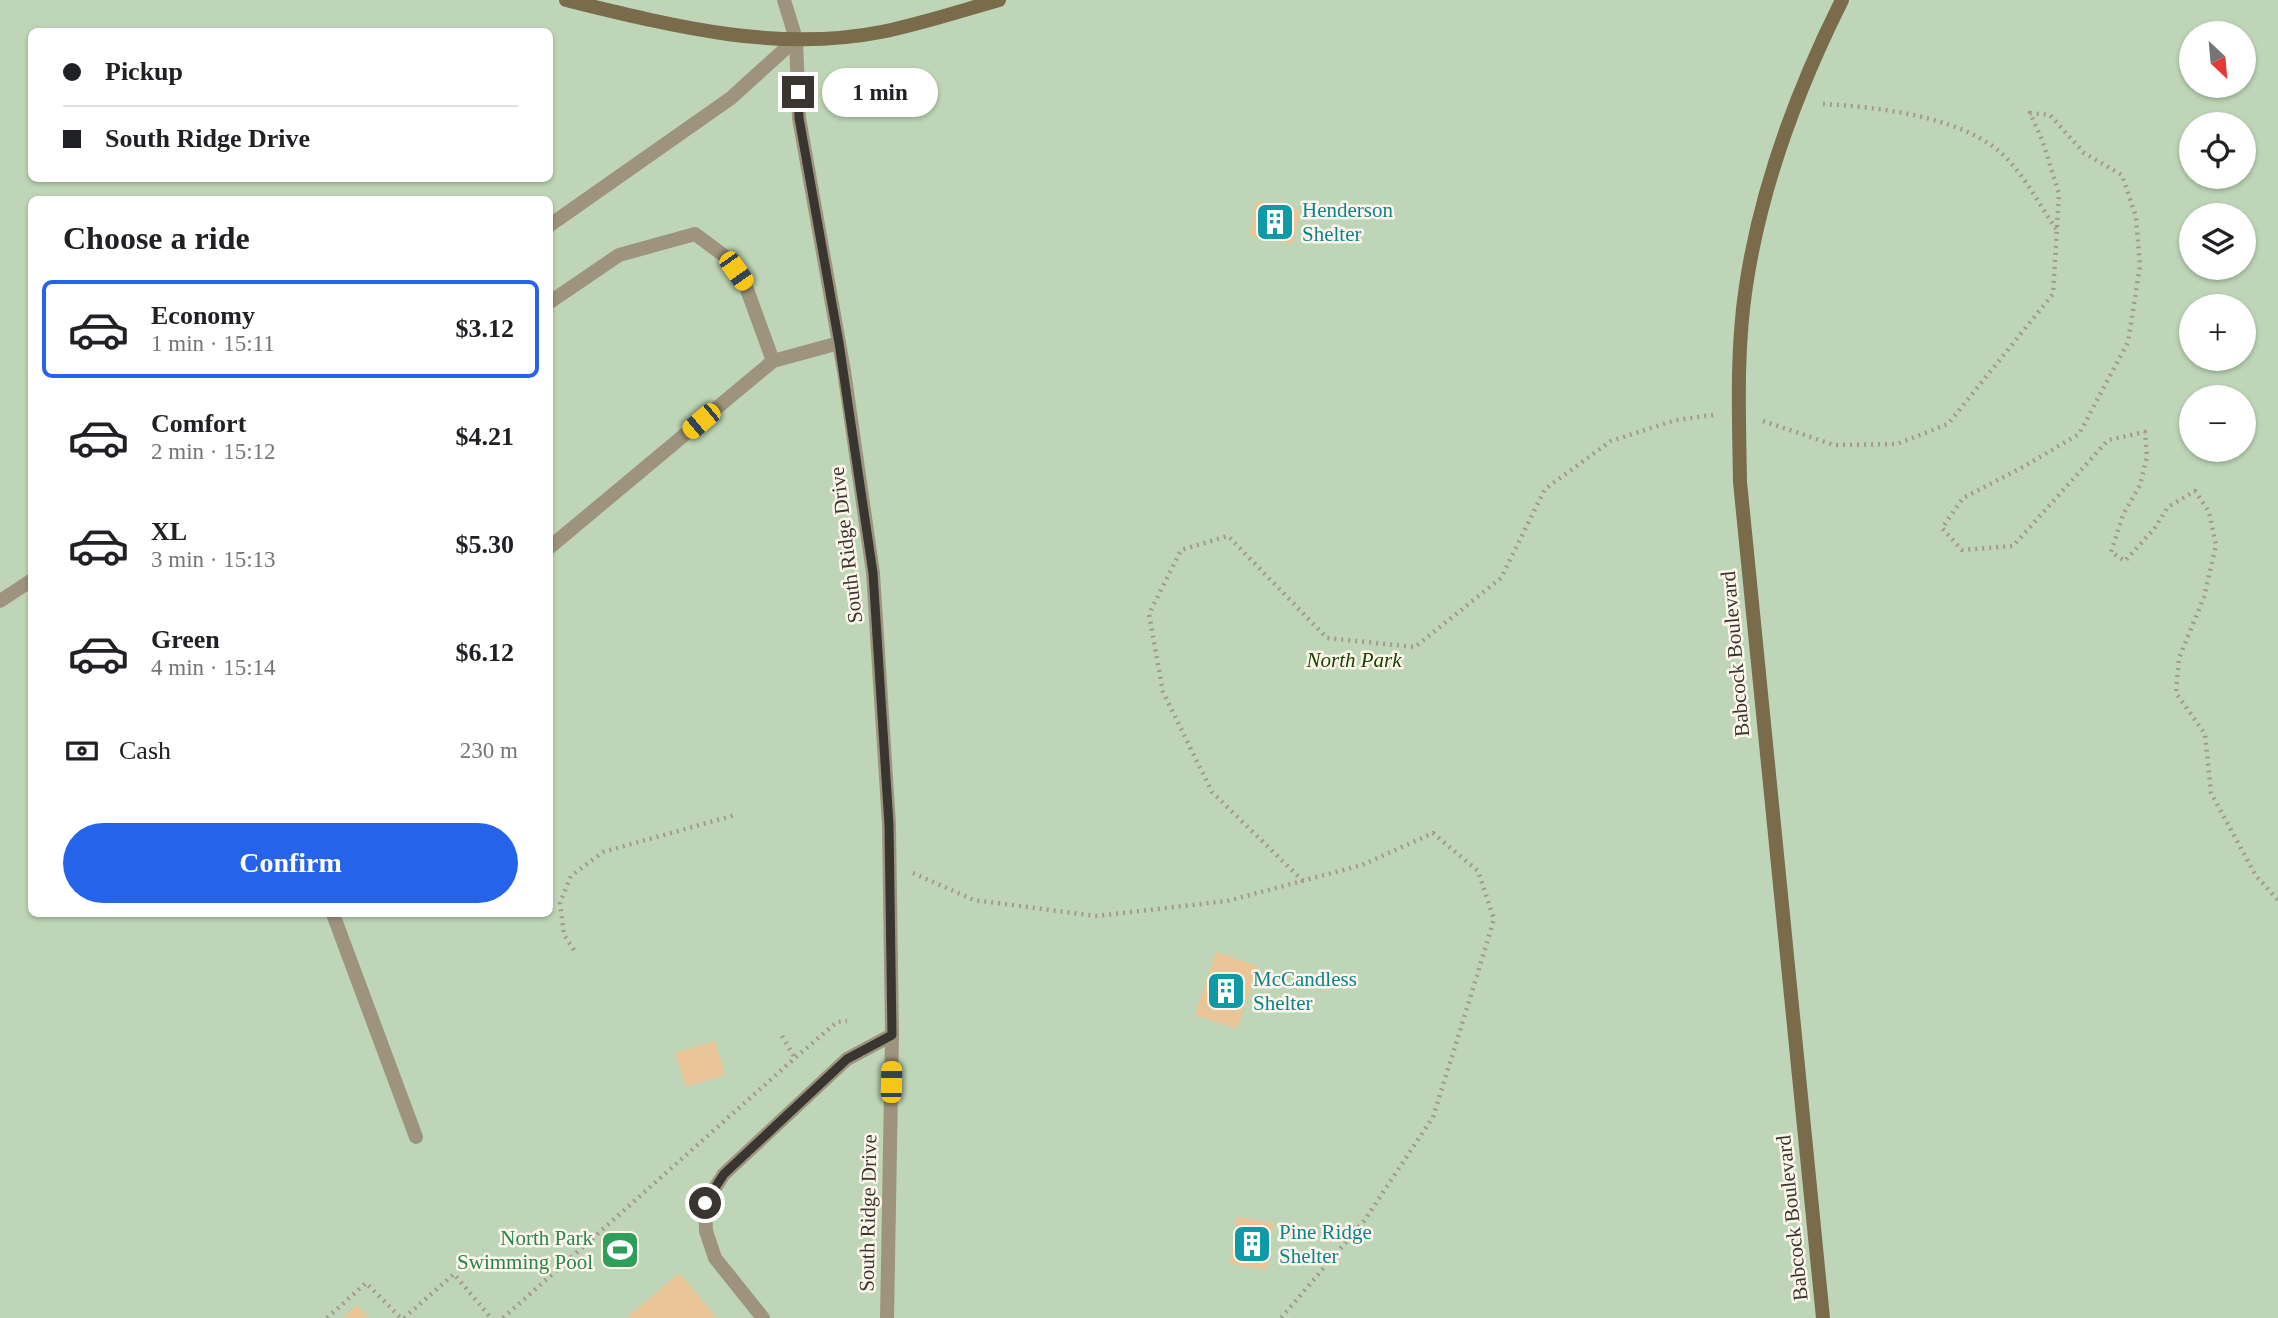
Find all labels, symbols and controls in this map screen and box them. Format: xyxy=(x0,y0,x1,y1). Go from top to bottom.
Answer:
north arrow xyxy=(2179,21,2256,98)
map controls xyxy=(2179,21,2256,462)
text: Pickup xyxy=(105,57,183,86)
callout: 1 min xyxy=(822,68,938,116)
route end xyxy=(782,76,814,108)
text: 1 min xyxy=(852,80,908,105)
button: locate xyxy=(2179,112,2256,189)
text: South Ridge Drive xyxy=(105,124,310,153)
place label: Henderson Shelter xyxy=(1302,198,1393,246)
building icon: Henderson Shelter xyxy=(1254,201,1296,243)
button: layers xyxy=(2179,203,2256,280)
text: Choose a ride xyxy=(63,220,250,256)
car xyxy=(716,248,757,294)
button: + xyxy=(2179,294,2256,371)
icon: car xyxy=(67,298,130,361)
text: Economy xyxy=(151,301,255,330)
text: $3.12 xyxy=(456,314,514,343)
text: 1 min · 15:11 xyxy=(151,331,275,356)
button: − xyxy=(2179,385,2256,462)
car xyxy=(679,399,724,443)
icon: car xyxy=(67,406,130,469)
text: Comfort xyxy=(151,409,246,438)
text: $4.21 xyxy=(456,422,514,451)
text: 2 min · 15:12 xyxy=(151,439,276,464)
street label: South Ridge Drive xyxy=(824,465,868,625)
icon: car xyxy=(67,514,130,577)
text: XL xyxy=(151,517,187,546)
text: $5.30 xyxy=(456,530,514,559)
text: 3 min · 15:13 xyxy=(151,547,276,572)
street label: Babcock Boulevard xyxy=(1716,570,1754,738)
icon: car xyxy=(67,622,130,685)
text: Green xyxy=(151,625,220,654)
text: $6.12 xyxy=(456,638,514,667)
park label: North Park xyxy=(1305,648,1402,672)
text: 4 min · 15:14 xyxy=(151,655,276,680)
icon: cash xyxy=(63,732,101,770)
text: Cash xyxy=(119,736,171,765)
text: 230 m xyxy=(460,738,518,763)
button: Confirm xyxy=(63,823,518,903)
place label: McCandless Shelter xyxy=(1253,967,1357,1015)
building icon: McCandless Shelter xyxy=(1205,970,1247,1012)
car xyxy=(881,1061,902,1103)
street label: South Ridge Drive xyxy=(855,1134,881,1292)
street label: Babcock Boulevard xyxy=(1771,1134,1813,1302)
route start xyxy=(689,1187,721,1219)
place label: Pine Ridge Shelter xyxy=(1279,1220,1372,1268)
building icon: Pine Ridge Shelter xyxy=(1231,1223,1273,1265)
place label: North Park Swimming Pool xyxy=(457,1226,593,1274)
sports icon: North Park Swimming Pool xyxy=(599,1229,641,1271)

